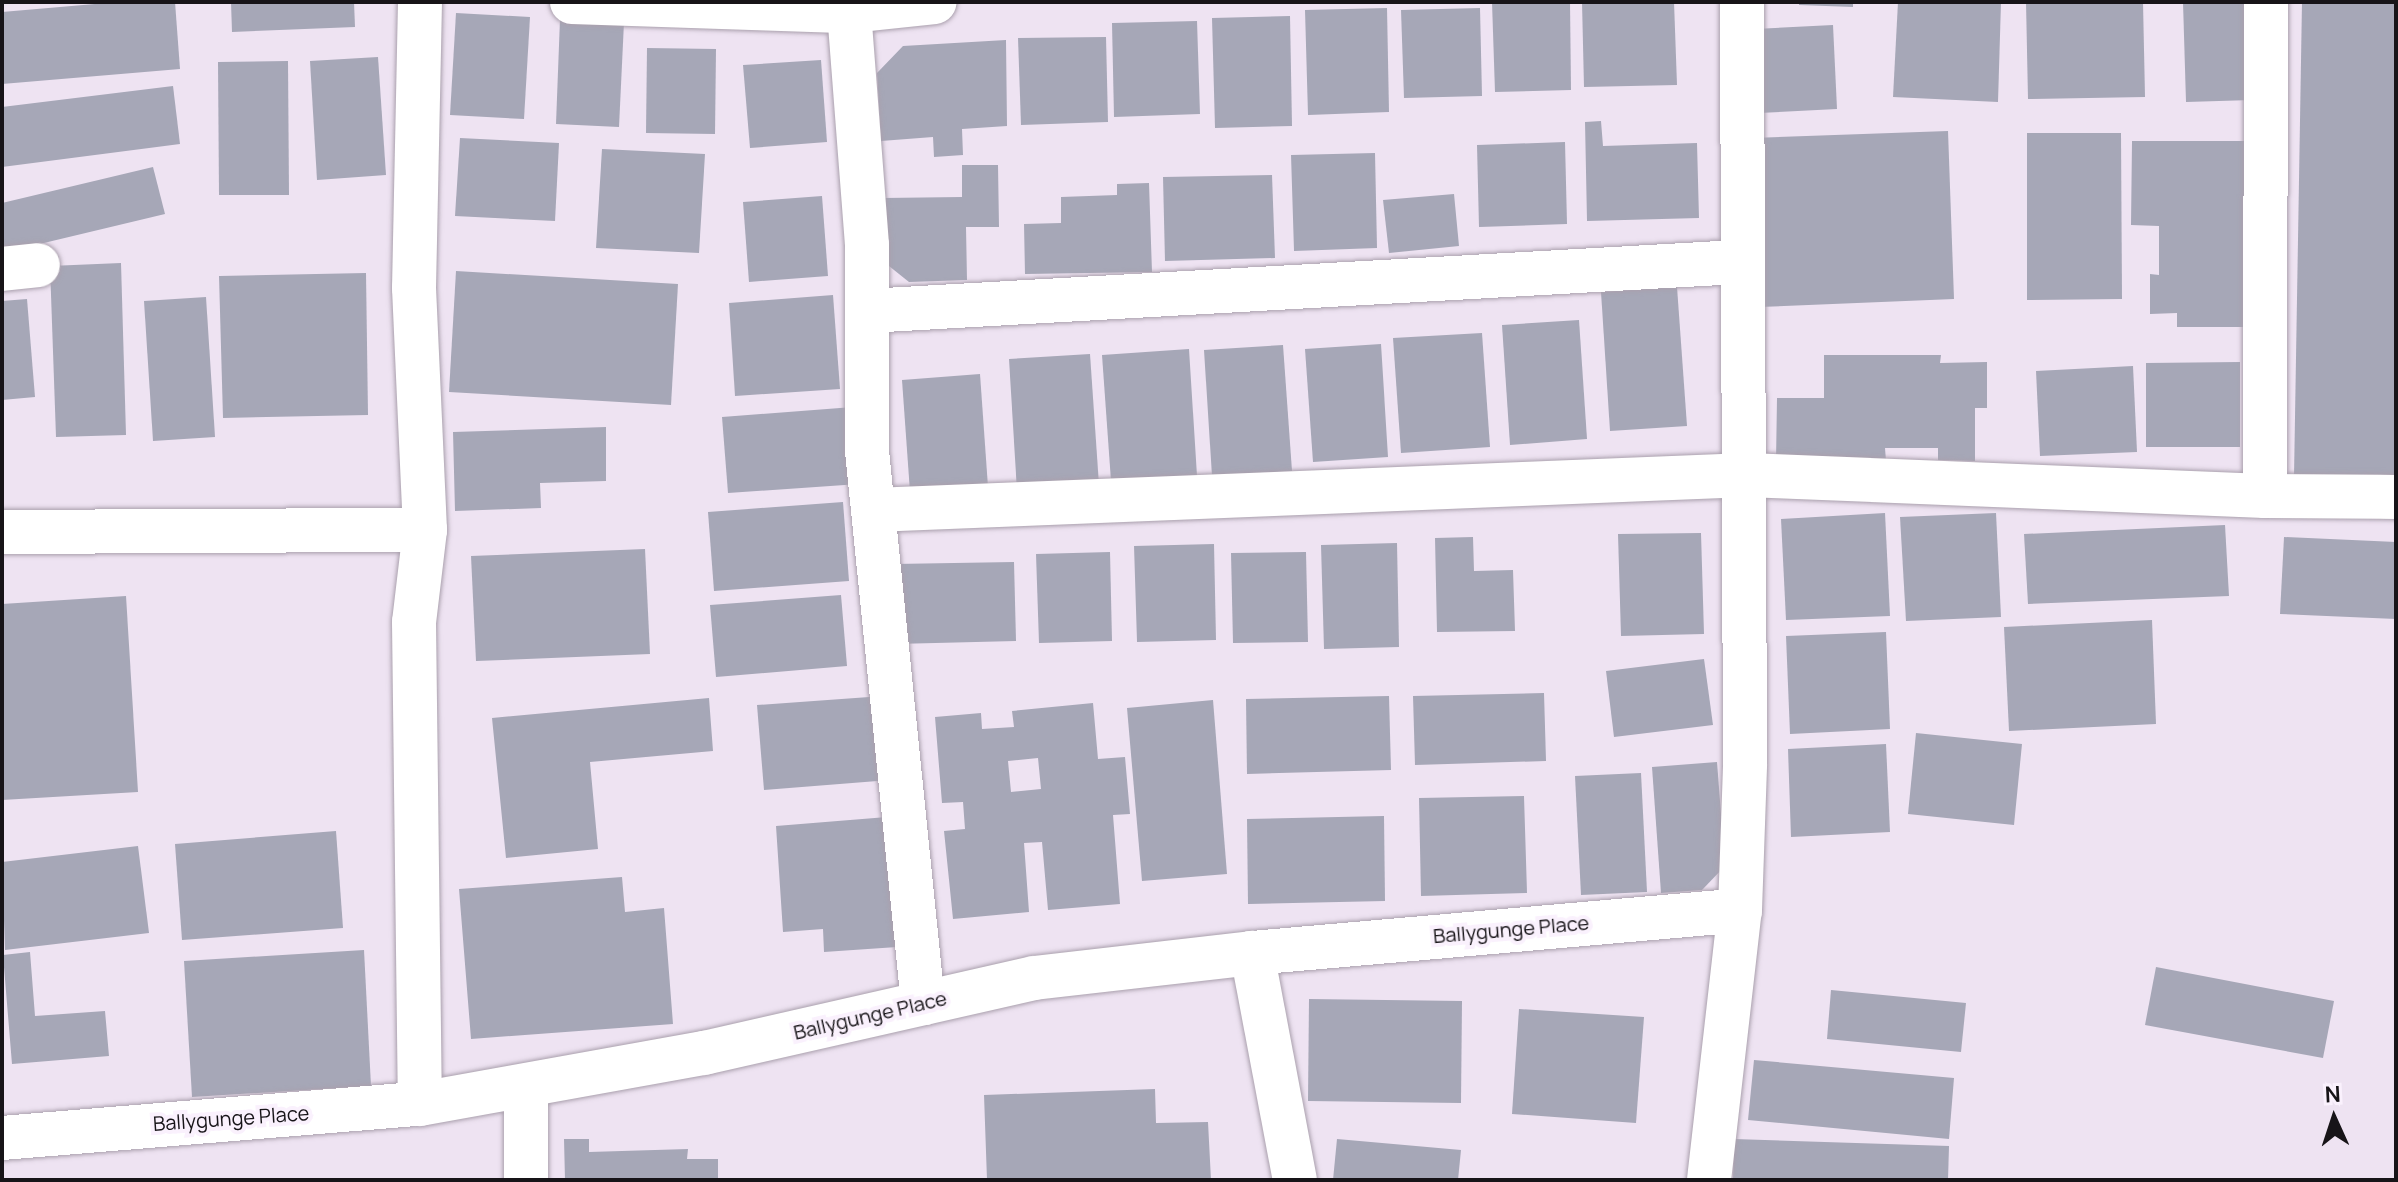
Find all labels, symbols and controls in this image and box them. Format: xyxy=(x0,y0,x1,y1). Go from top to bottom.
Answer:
street label: Ballygunge Place xyxy=(1432,910,1590,948)
street label: Ballygunge Place xyxy=(791,986,949,1044)
north arrow xyxy=(2294,1078,2374,1158)
text: N xyxy=(2324,1079,2341,1109)
street label: Ballygunge Place xyxy=(152,1101,310,1135)

